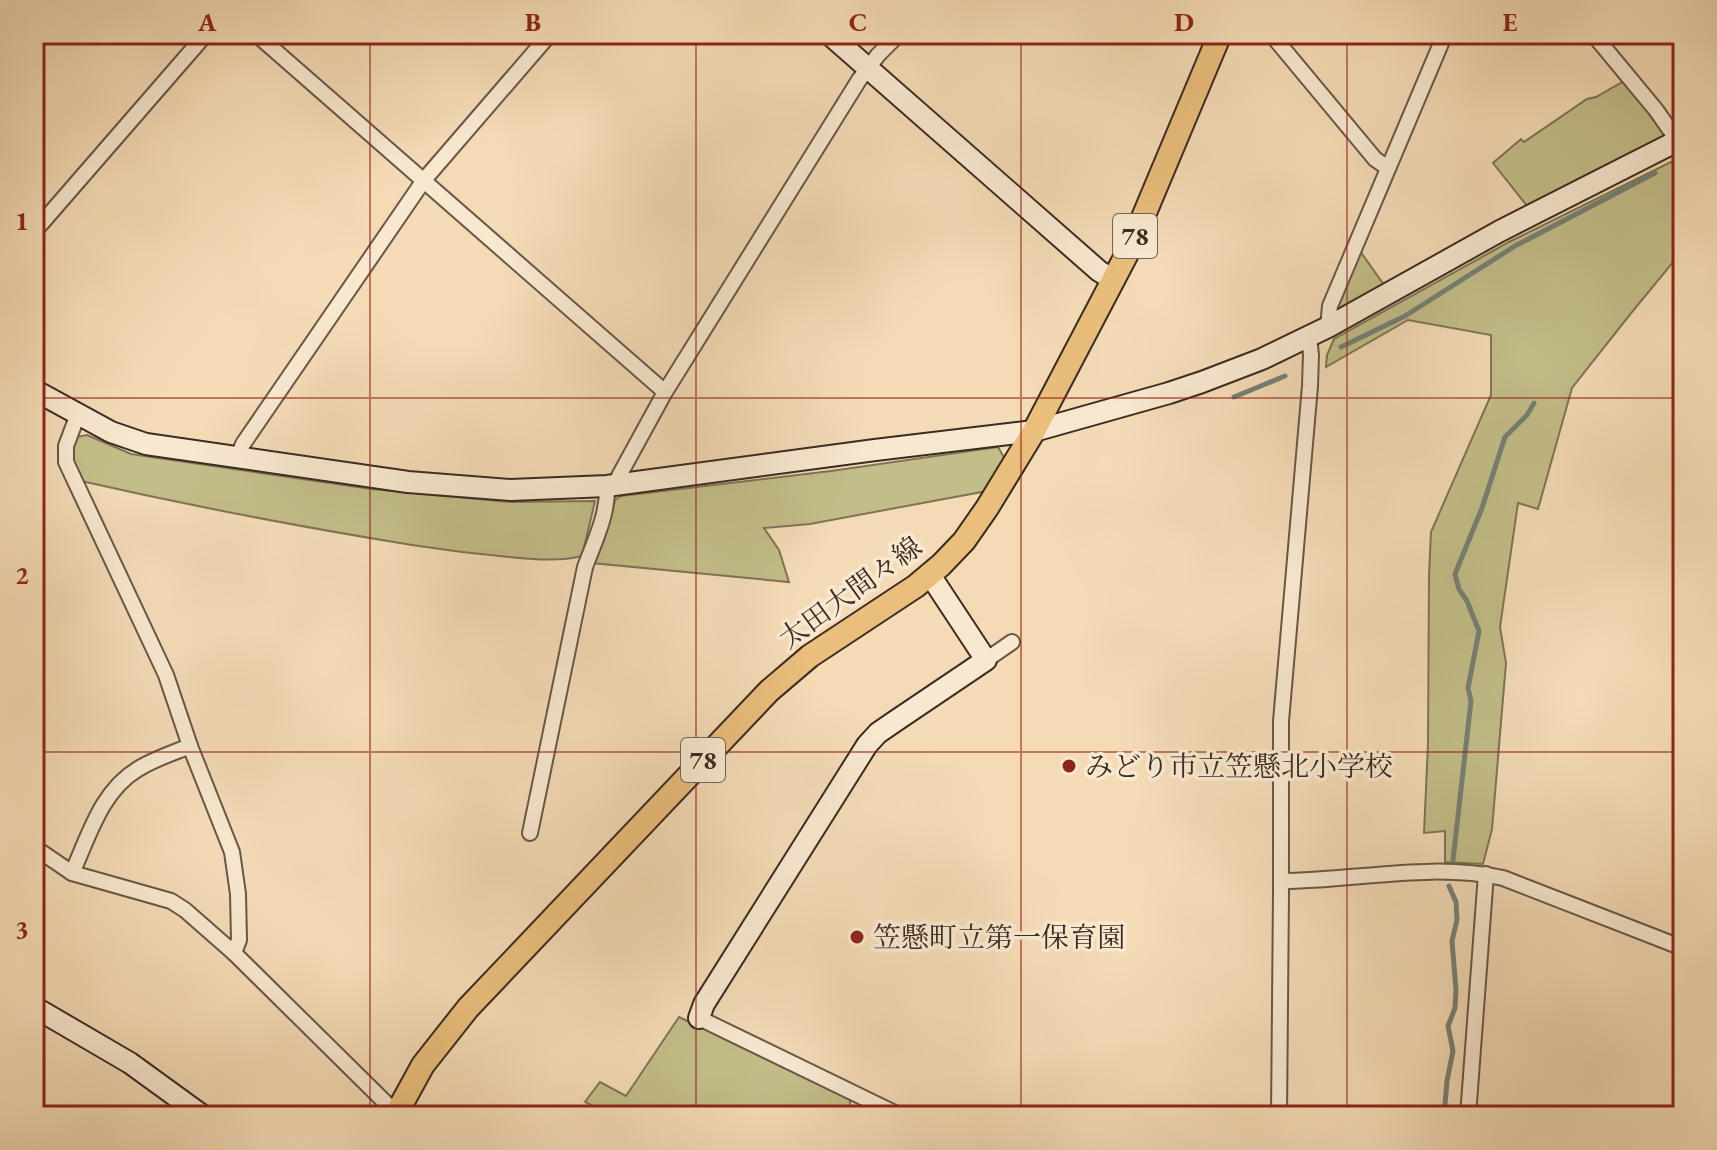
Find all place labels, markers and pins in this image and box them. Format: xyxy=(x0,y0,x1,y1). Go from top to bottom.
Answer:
place label: みどり市立笠懸北小学校 xyxy=(1085,748,1393,784)
marker: みどり市立笠懸北小学校 xyxy=(1060,757,1078,775)
place label: 笠懸町立第一保育園 xyxy=(873,919,1125,955)
marker: 笠懸町立第一保育園 xyxy=(848,928,866,946)

